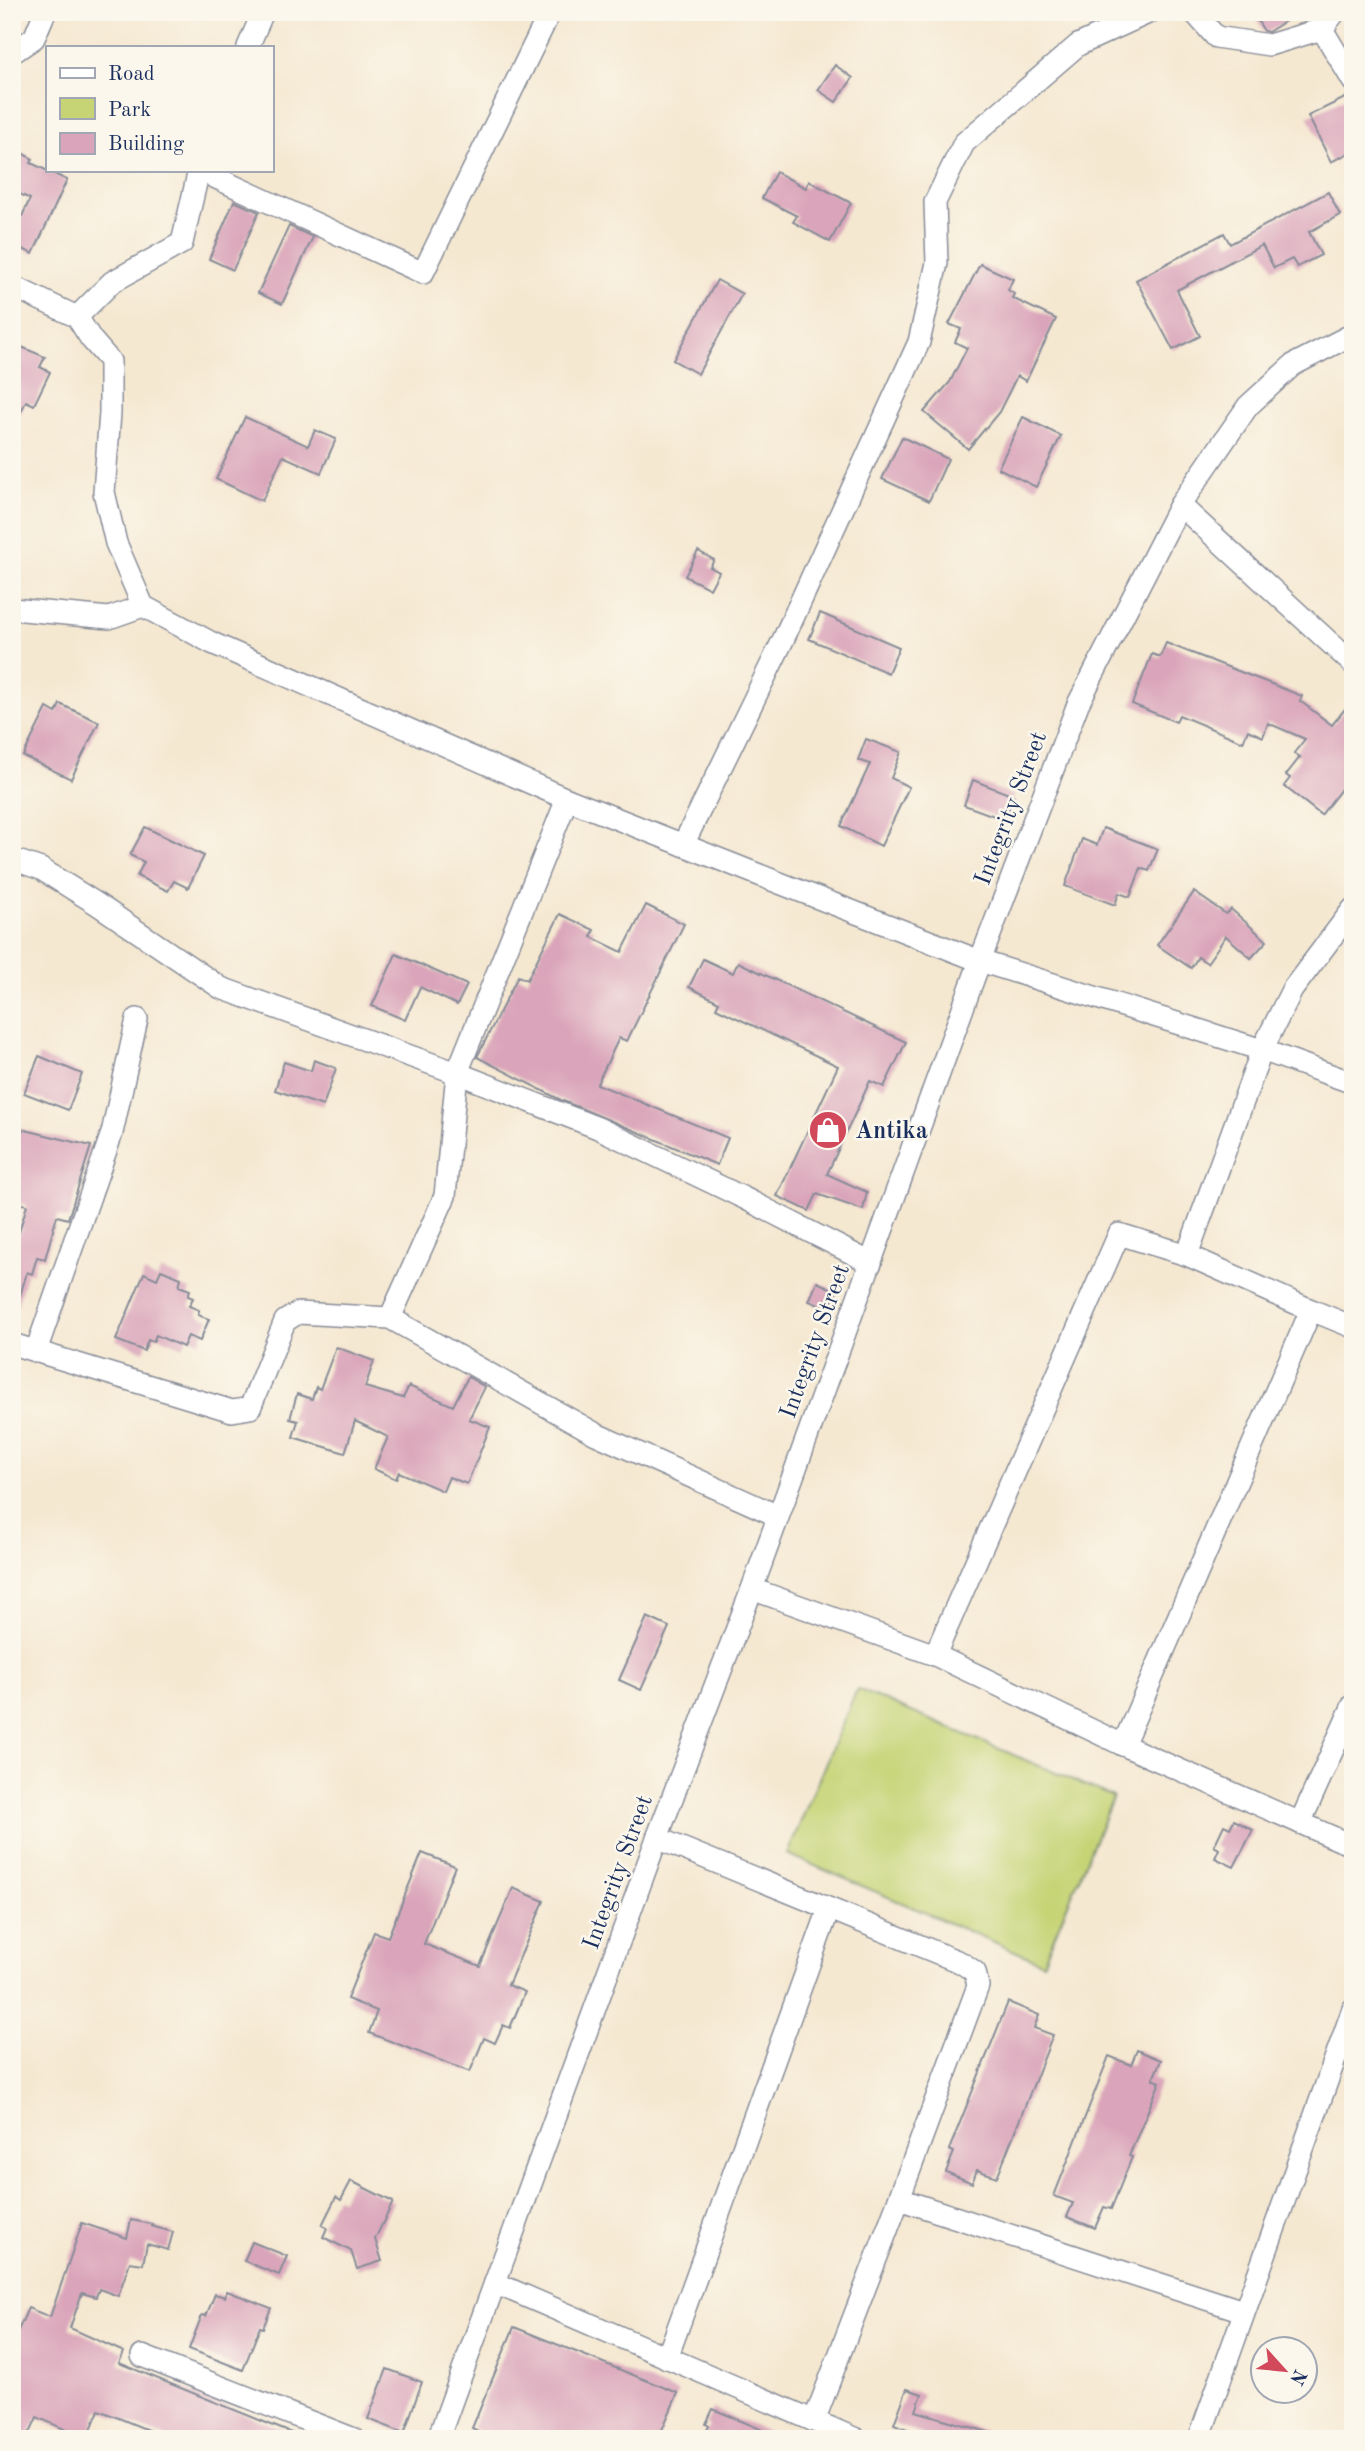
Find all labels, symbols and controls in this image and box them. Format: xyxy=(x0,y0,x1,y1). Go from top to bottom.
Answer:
legend xyxy=(46,46,273,172)
text: Road xyxy=(108,64,155,85)
text: Park xyxy=(108,100,151,121)
text: Building xyxy=(108,134,185,155)
street label: Integrity Street xyxy=(972,729,1052,889)
shop icon: Antika xyxy=(807,1109,849,1151)
place label: Antika xyxy=(855,1120,928,1144)
street label: Integrity Street xyxy=(777,1261,855,1422)
street label: Integrity Street xyxy=(580,1792,658,1953)
north arrow xyxy=(1250,2336,1320,2406)
text: N xyxy=(1285,2366,1309,2388)

